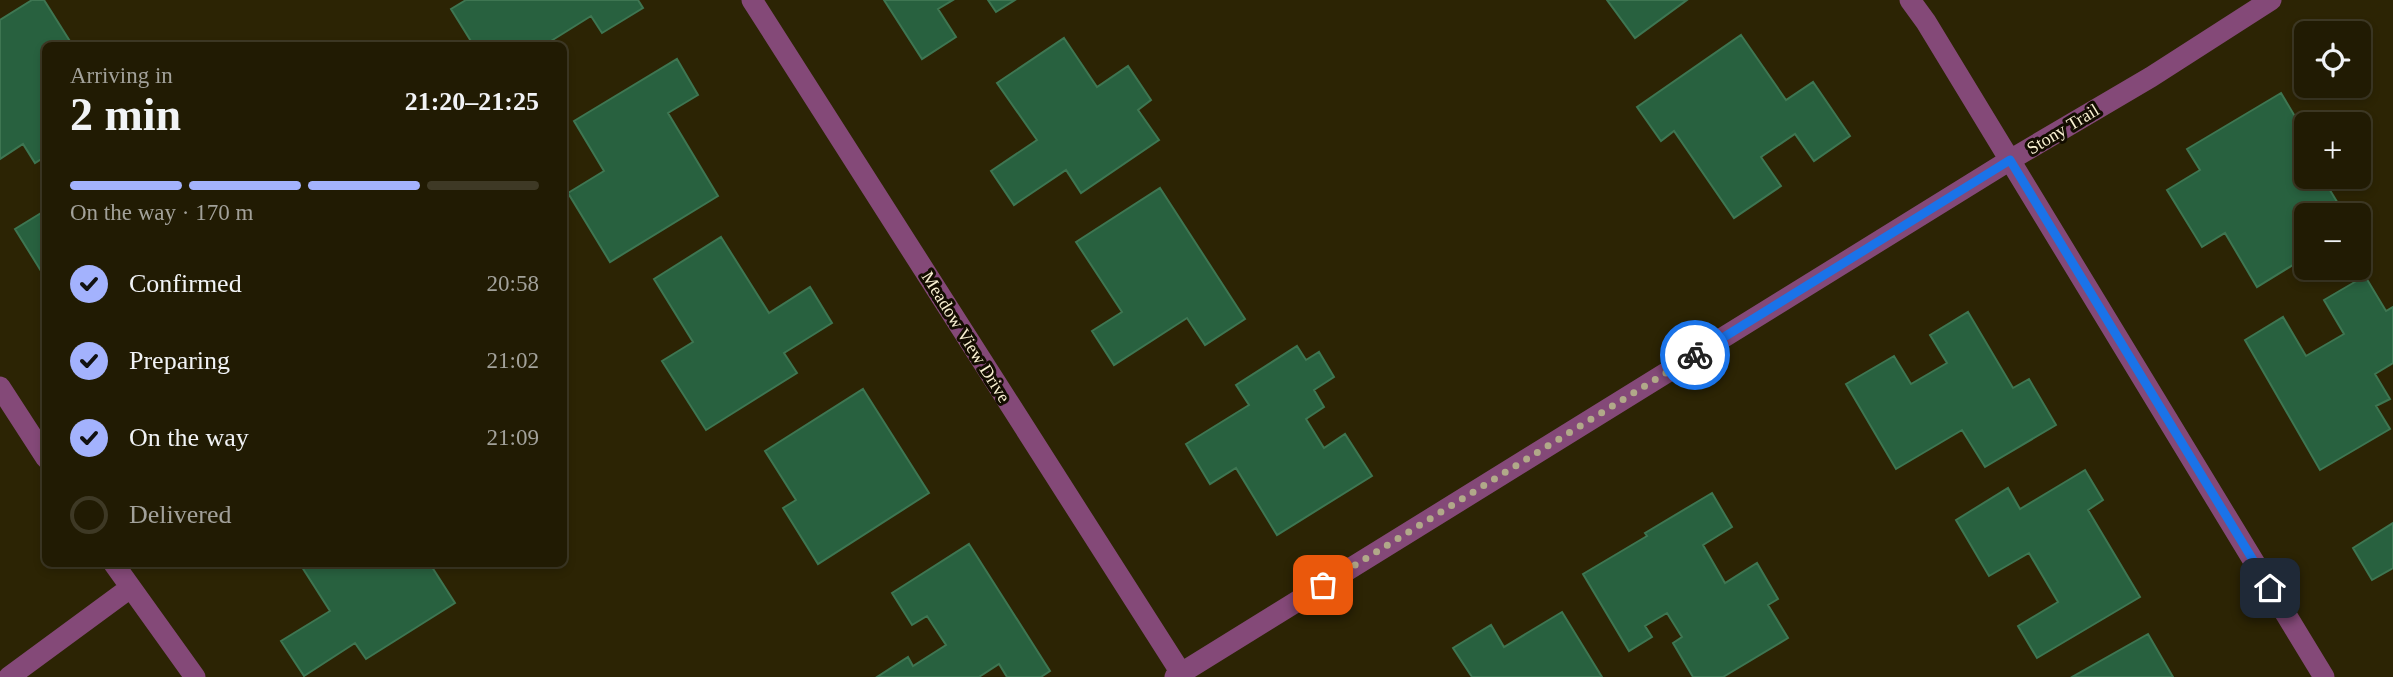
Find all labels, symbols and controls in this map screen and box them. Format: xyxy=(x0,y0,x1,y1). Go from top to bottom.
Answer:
map controls xyxy=(2294,21,2371,280)
button: locate xyxy=(2294,21,2371,98)
text: Arriving in xyxy=(70,63,173,88)
text: 21:20–21:25 xyxy=(405,87,539,116)
text: 2 min xyxy=(70,89,181,140)
street label: Stony Trail xyxy=(2023,100,2103,158)
button: + xyxy=(2294,112,2371,189)
text: On the way · 170 m xyxy=(70,200,253,225)
button: − xyxy=(2294,203,2371,280)
icon: check xyxy=(70,265,108,303)
street label: Meadow View Drive xyxy=(918,268,1014,406)
text: Confirmed xyxy=(129,269,242,298)
text: 20:58 xyxy=(487,271,539,296)
courier xyxy=(1660,320,1730,390)
icon: bike xyxy=(1676,336,1714,374)
icon: check xyxy=(70,342,108,380)
text: Preparing xyxy=(129,346,230,375)
text: 21:02 xyxy=(487,348,539,373)
icon: check xyxy=(70,419,108,457)
text: On the way xyxy=(129,423,249,452)
text: 21:09 xyxy=(487,425,539,450)
text: Delivered xyxy=(129,500,232,529)
pin xyxy=(1293,555,1353,615)
pin xyxy=(2240,558,2300,618)
icon: bag xyxy=(1304,566,1342,604)
icon: home xyxy=(2251,569,2289,607)

